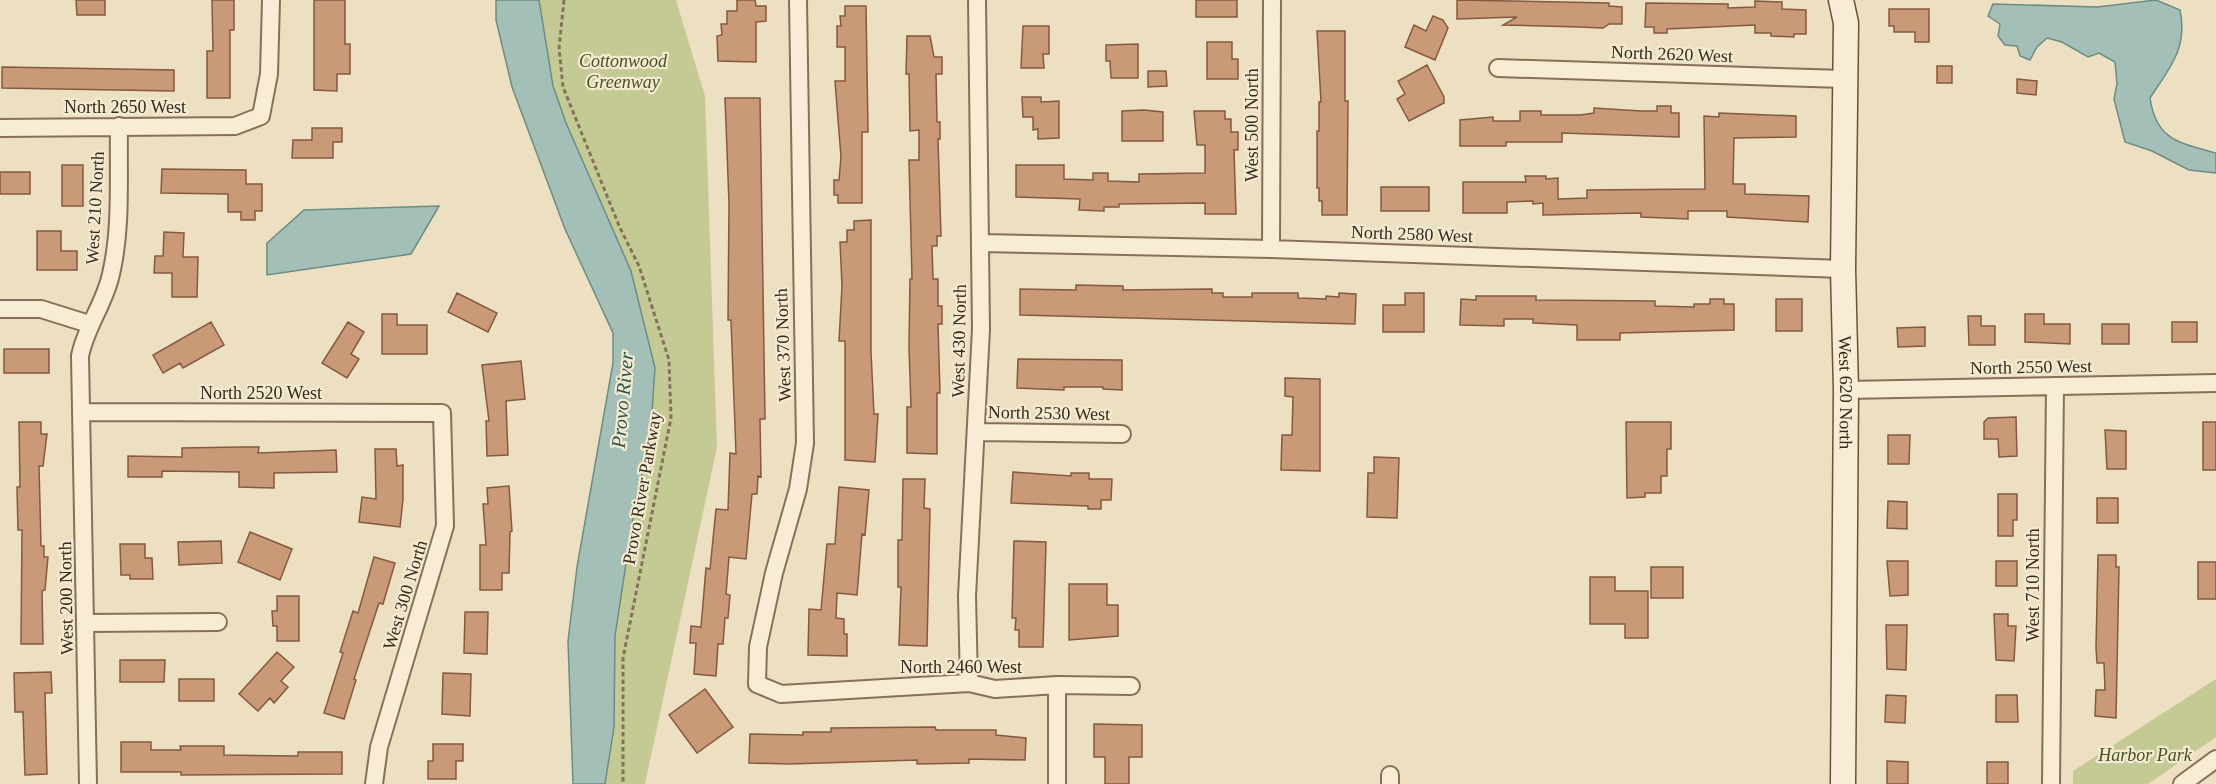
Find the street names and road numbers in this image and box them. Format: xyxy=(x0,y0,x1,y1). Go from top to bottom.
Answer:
street label: North 2620 West xyxy=(1611,42,1733,66)
street label: West 500 North xyxy=(1242,68,1262,182)
street label: North 2650 West xyxy=(64,97,186,117)
street label: West 210 North xyxy=(82,151,108,265)
street label: North 2580 West xyxy=(1351,222,1473,246)
street label: West 430 North xyxy=(948,284,970,398)
street label: West 370 North xyxy=(771,288,795,402)
street label: West 620 North xyxy=(1835,335,1856,449)
street label: North 2550 West xyxy=(1970,356,2092,378)
street label: North 2520 West xyxy=(200,383,322,403)
street label: North 2530 West xyxy=(988,402,1110,424)
street label: Provo River Parkway xyxy=(619,410,665,566)
street label: West 710 North xyxy=(2023,528,2043,642)
street label: West 300 North xyxy=(379,538,431,652)
street label: West 200 North xyxy=(55,541,77,655)
street label: North 2460 West xyxy=(900,657,1022,677)

